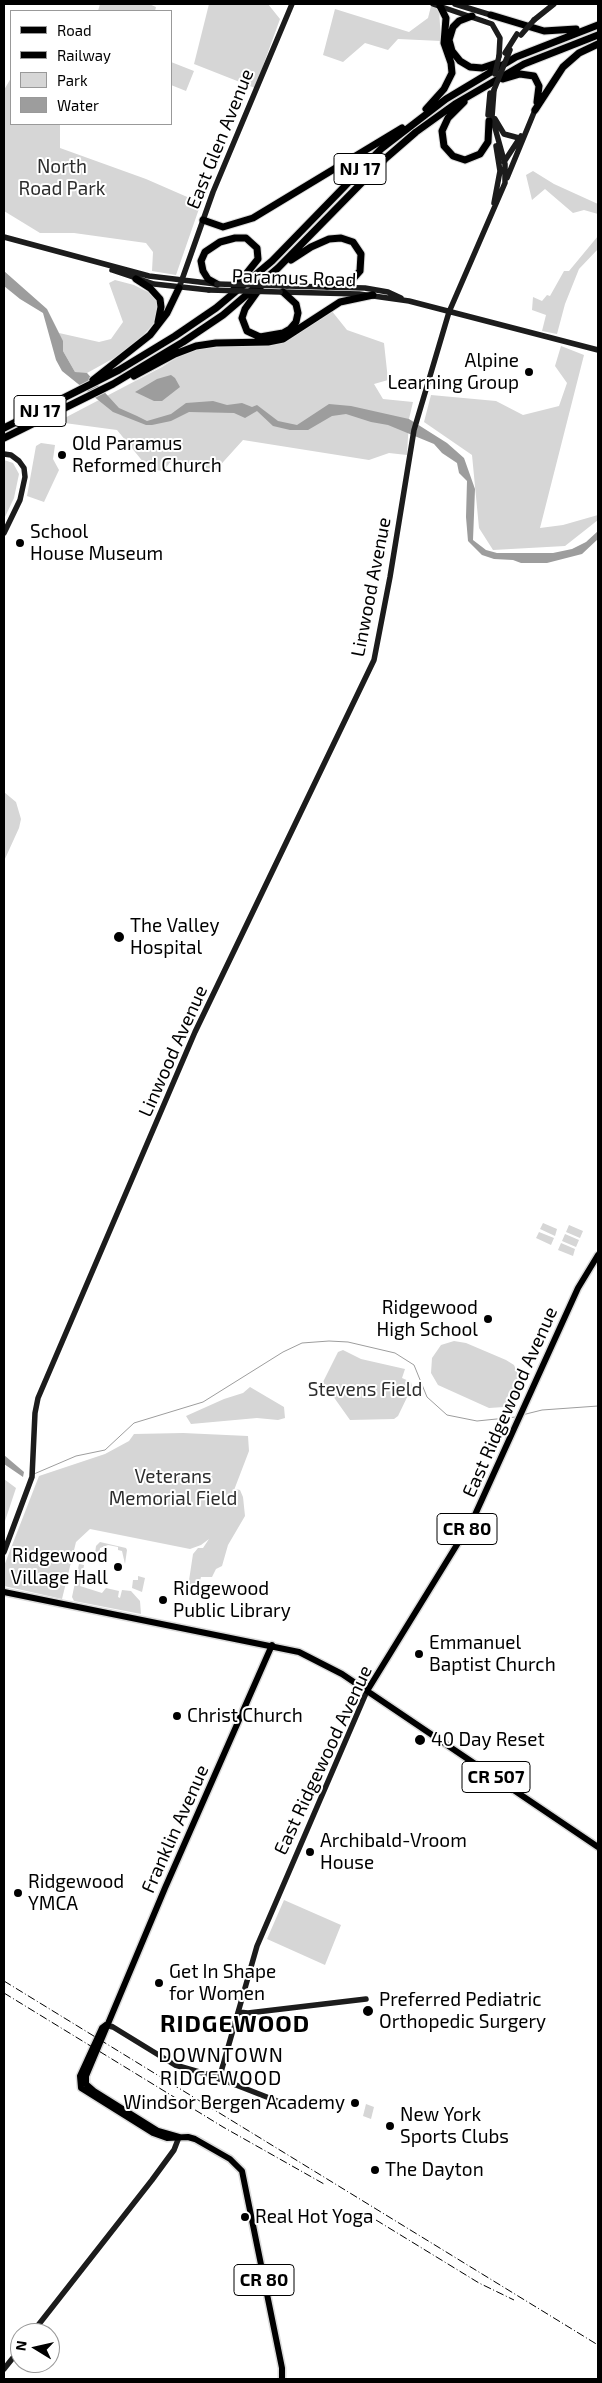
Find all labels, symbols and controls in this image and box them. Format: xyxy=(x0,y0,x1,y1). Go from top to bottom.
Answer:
legend xyxy=(10,10,172,125)
text: Road xyxy=(57,21,92,39)
text: Railway xyxy=(57,46,111,64)
street label: East Glen Avenue xyxy=(182,66,258,212)
text: Park xyxy=(57,71,88,89)
text: Water xyxy=(57,96,99,114)
road number: NJ 17 xyxy=(334,153,386,184)
park label: North Road Park xyxy=(19,156,105,200)
street label: Paramus Road xyxy=(231,264,357,292)
place label: Alpine Learning Group xyxy=(387,350,519,394)
marker: Alpine Learning Group xyxy=(523,366,535,378)
road number: NJ 17 xyxy=(14,396,66,426)
place label: Old Paramus Reformed Church xyxy=(72,433,222,477)
marker: Old Paramus Reformed Church xyxy=(56,449,68,461)
street label: Linwood Avenue xyxy=(346,515,396,659)
place label: School House Museum xyxy=(30,521,163,565)
marker: School House Museum xyxy=(14,537,26,549)
place label: The Valley Hospital xyxy=(130,915,219,959)
marker: The Valley Hospital xyxy=(112,930,126,944)
street label: Linwood Avenue xyxy=(134,982,212,1120)
place label: Ridgewood High School xyxy=(377,1297,478,1341)
street label: East Ridgewood Avenue xyxy=(458,1303,562,1501)
marker: Ridgewood High School xyxy=(482,1313,494,1325)
park label: Stevens Field xyxy=(308,1379,422,1401)
park label: Veterans Memorial Field xyxy=(109,1466,237,1510)
road number: CR 80 xyxy=(437,1514,497,1545)
place label: Ridgewood Village Hall xyxy=(11,1545,108,1589)
marker: Ridgewood Village Hall xyxy=(112,1561,124,1573)
place label: Ridgewood Public Library xyxy=(173,1578,291,1622)
marker: Ridgewood Public Library xyxy=(157,1594,169,1606)
place label: Emmanuel Baptist Church xyxy=(429,1632,556,1676)
marker: Emmanuel Baptist Church xyxy=(413,1648,425,1660)
street label: East Ridgewood Avenue xyxy=(269,1662,377,1858)
place label: Christ Church xyxy=(187,1705,303,1727)
marker: Christ Church xyxy=(171,1710,183,1722)
place label: 40 Day Reset xyxy=(431,1729,545,1751)
marker: 40 Day Reset xyxy=(413,1733,427,1747)
street label: Franklin Avenue xyxy=(137,1761,213,1897)
road number: CR 507 xyxy=(462,1761,530,1792)
place label: Archibald-Vroom House xyxy=(320,1830,467,1874)
marker: Archibald-Vroom House xyxy=(304,1846,316,1858)
place label: Ridgewood YMCA xyxy=(28,1871,124,1915)
marker: Ridgewood YMCA xyxy=(12,1887,24,1899)
place label: Get In Shape for Women xyxy=(169,1961,276,2005)
marker: Get In Shape for Women xyxy=(153,1977,165,1989)
place label: Preferred Pediatric Orthopedic Surgery xyxy=(379,1989,546,2033)
marker: Preferred Pediatric Orthopedic Surgery xyxy=(361,2004,375,2018)
district label: RIDGEWOOD xyxy=(159,2010,311,2038)
district label: DOWNTOWN RIDGEWOOD xyxy=(157,2043,285,2090)
place label: Windsor Bergen Academy xyxy=(123,2092,345,2114)
marker: Windsor Bergen Academy xyxy=(349,2097,361,2109)
place label: New York Sports Clubs xyxy=(400,2104,509,2148)
marker: New York Sports Clubs xyxy=(384,2120,396,2132)
place label: The Dayton xyxy=(385,2159,484,2181)
marker: The Dayton xyxy=(369,2164,381,2176)
place label: Real Hot Yoga xyxy=(255,2206,373,2228)
marker: Real Hot Yoga xyxy=(239,2211,251,2223)
road number: CR 80 xyxy=(234,2264,294,2296)
north arrow xyxy=(10,2323,60,2373)
text: N xyxy=(11,2339,30,2352)

